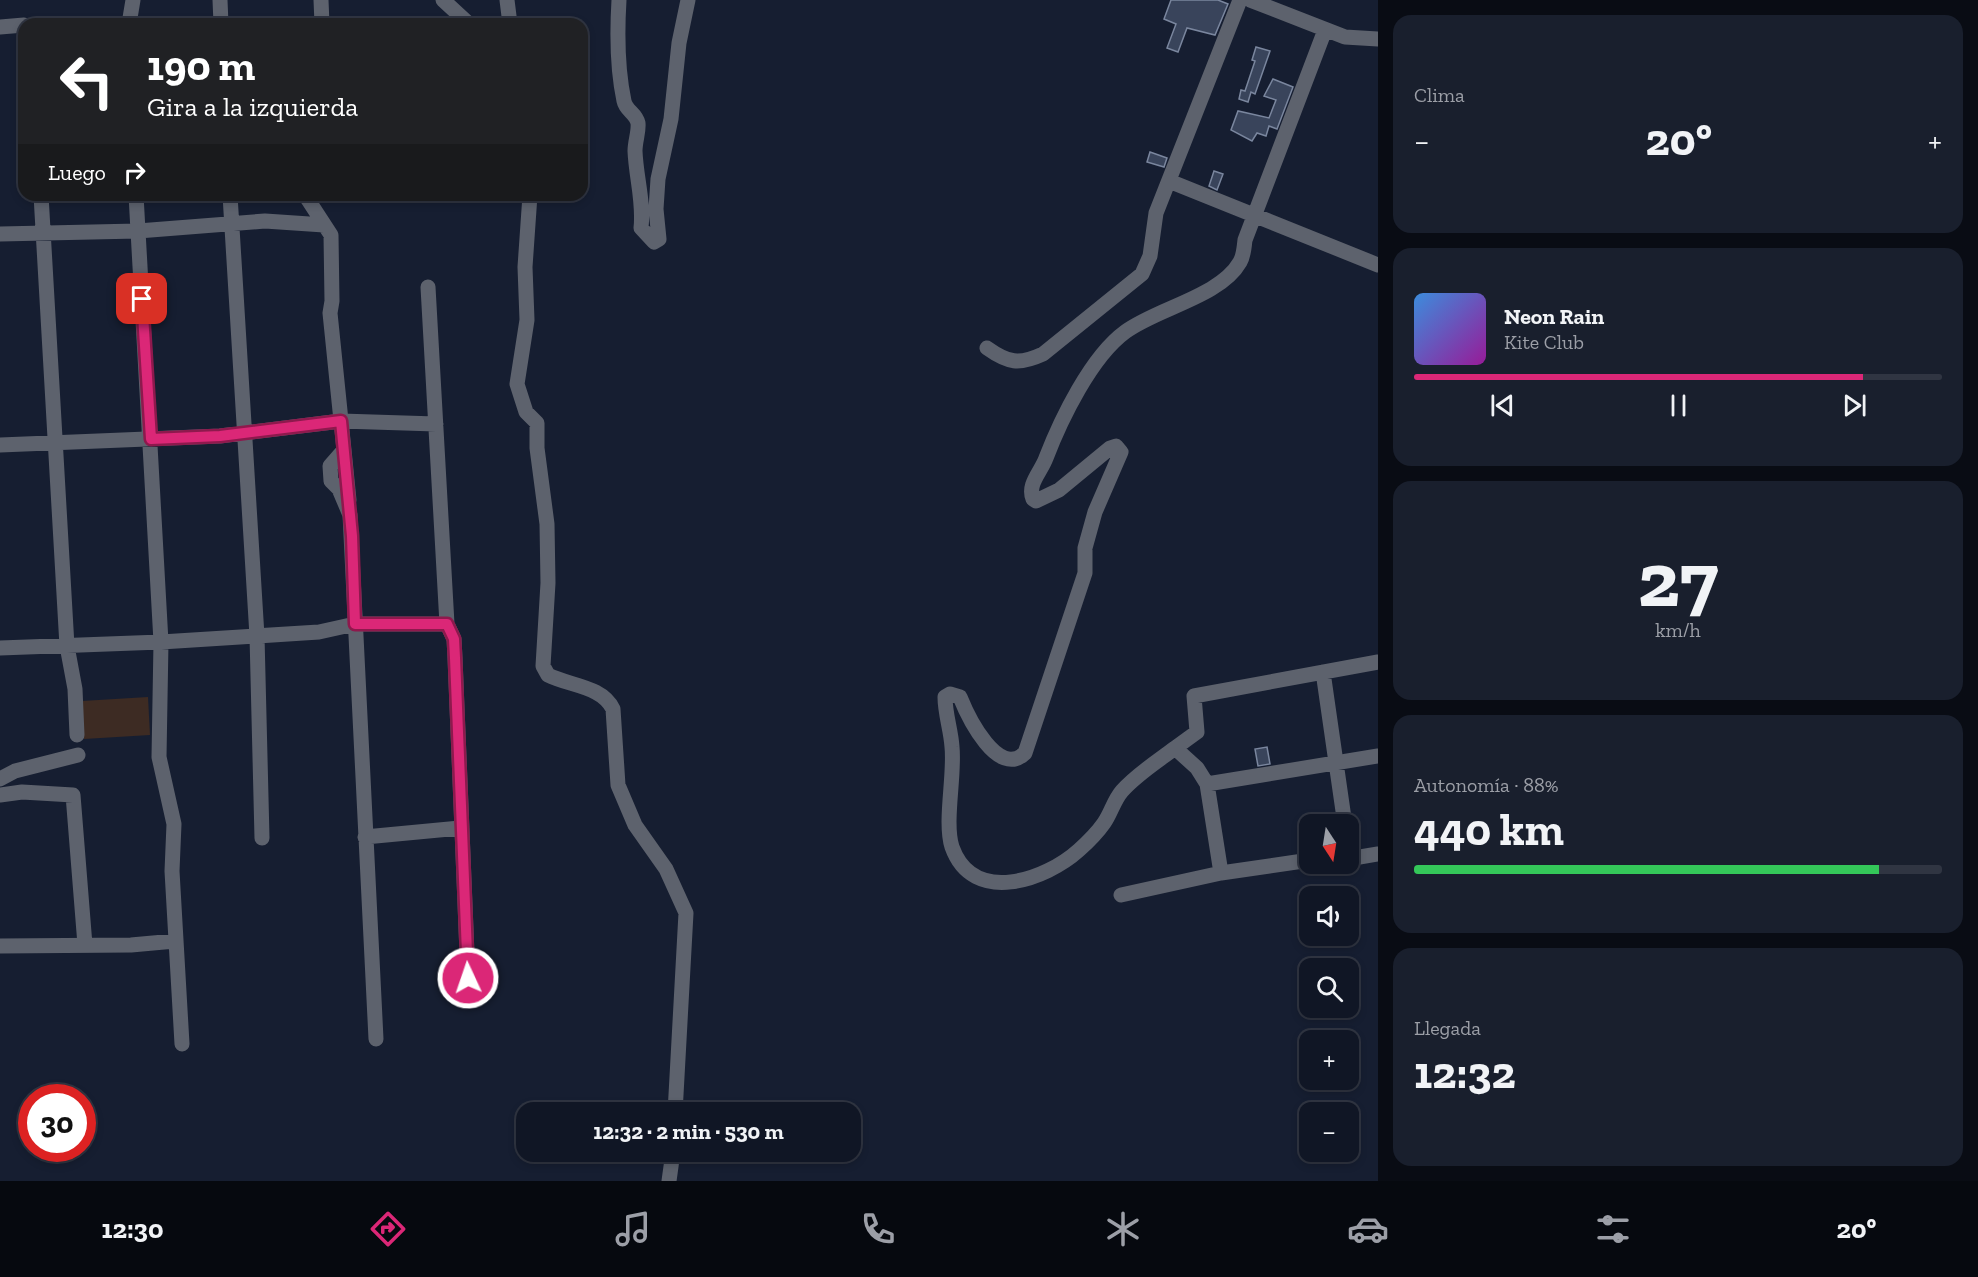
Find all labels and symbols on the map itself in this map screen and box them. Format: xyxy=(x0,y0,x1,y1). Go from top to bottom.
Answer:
pin xyxy=(116,273,167,324)
north arrow xyxy=(1299,814,1359,874)
position arrow xyxy=(436,946,500,1010)
speed limit sign: 30 xyxy=(18,1084,96,1162)

